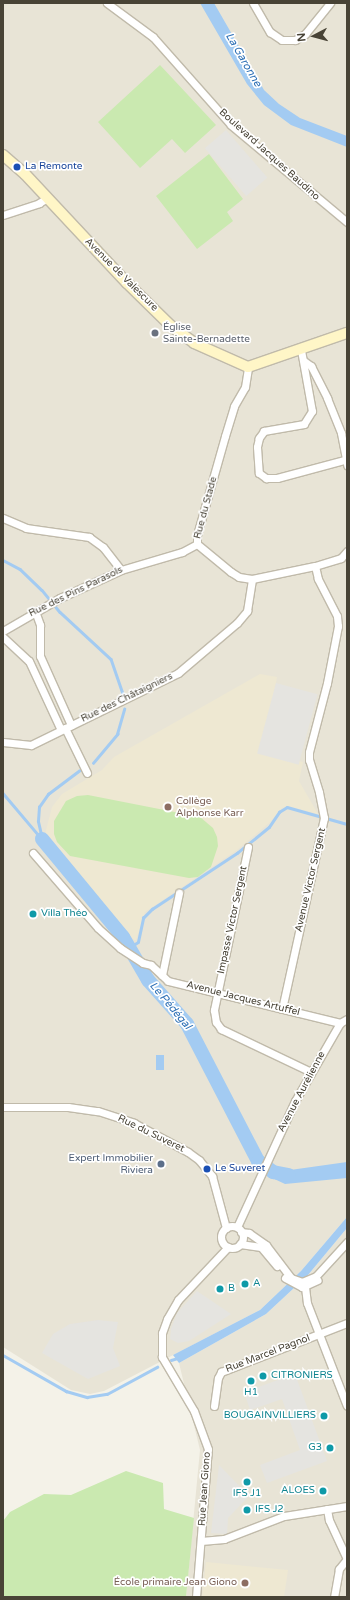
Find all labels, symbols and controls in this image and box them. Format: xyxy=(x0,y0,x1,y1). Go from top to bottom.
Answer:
north arrow xyxy=(294,16,334,56)
water label: La Garonne xyxy=(222,31,264,89)
text: N xyxy=(295,32,308,42)
street label: Boulevard Jacques Baudino xyxy=(216,107,322,203)
place label: La Remonte xyxy=(25,161,82,173)
marker: La Remonte xyxy=(12,162,22,172)
street label: Avenue de Valescure xyxy=(82,236,160,314)
place label: Église Sainte-Bernadette xyxy=(163,321,250,344)
marker: Église Sainte-Bernadette xyxy=(150,328,160,338)
street label: Rue du Stade xyxy=(192,476,220,540)
street label: Rue des Pins Parasols xyxy=(27,564,125,620)
street label: Rue des Châtaigniers xyxy=(79,671,175,725)
place label: Collège Alphonse Karr xyxy=(176,795,243,818)
marker: Collège Alphonse Karr xyxy=(163,802,173,812)
street label: Avenue Victor Sergent xyxy=(293,827,329,933)
street label: Impasse Victor Sergent xyxy=(216,865,250,975)
place label: Villa Théo xyxy=(41,908,87,920)
marker: Villa Théo xyxy=(28,909,38,919)
street label: Avenue Jacques Artuffel xyxy=(185,979,301,1019)
water label: Le Pédégal xyxy=(146,980,194,1032)
street label: Avenue Aurélienne xyxy=(276,1050,328,1134)
street label: Rue du Suveret xyxy=(116,1113,186,1155)
place label: Expert Immobilier Riviera xyxy=(69,1152,153,1176)
marker: Expert Immobilier Riviera xyxy=(156,1159,166,1169)
place label: Le Suveret xyxy=(215,1163,265,1175)
marker: Le Suveret xyxy=(202,1164,212,1174)
place label: A xyxy=(253,1278,260,1290)
marker: A xyxy=(240,1279,250,1289)
place label: B xyxy=(228,1283,235,1295)
marker: B xyxy=(215,1284,225,1294)
street label: Rue Marcel Pagnol xyxy=(224,1332,312,1376)
place label: CITRONIERS xyxy=(271,1370,333,1382)
marker: CITRONIERS xyxy=(258,1371,268,1381)
marker: H1 xyxy=(246,1376,256,1386)
place label: H1 xyxy=(244,1387,258,1399)
place label: BOUGAINVILLIERS xyxy=(224,1410,316,1422)
marker: BOUGAINVILLIERS xyxy=(319,1411,329,1421)
place label: G3 xyxy=(308,1442,322,1454)
marker: G3 xyxy=(325,1443,335,1453)
street label: Rue Jean Giono xyxy=(196,1451,214,1527)
marker: IFS J1 xyxy=(242,1477,252,1487)
place label: ALOES xyxy=(281,1485,315,1497)
marker: ALOES xyxy=(318,1486,328,1496)
place label: IFS J1 xyxy=(233,1488,261,1500)
place label: IFS J2 xyxy=(255,1504,284,1516)
marker: IFS J2 xyxy=(242,1505,252,1515)
place label: École primaire Jean Giono xyxy=(114,1577,237,1589)
marker: École primaire Jean Giono xyxy=(240,1578,250,1588)

